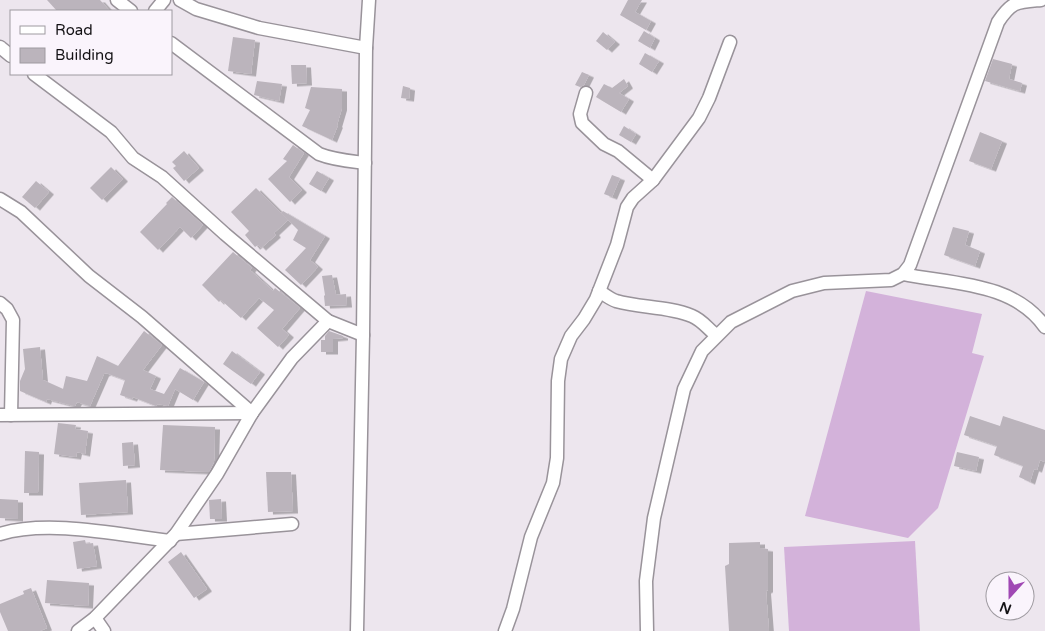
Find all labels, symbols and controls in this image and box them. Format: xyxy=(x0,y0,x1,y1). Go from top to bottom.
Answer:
legend xyxy=(10,10,172,75)
text: Road xyxy=(55,21,93,39)
text: Building xyxy=(55,46,114,64)
north arrow xyxy=(985,571,1035,621)
text: N xyxy=(997,598,1014,618)

